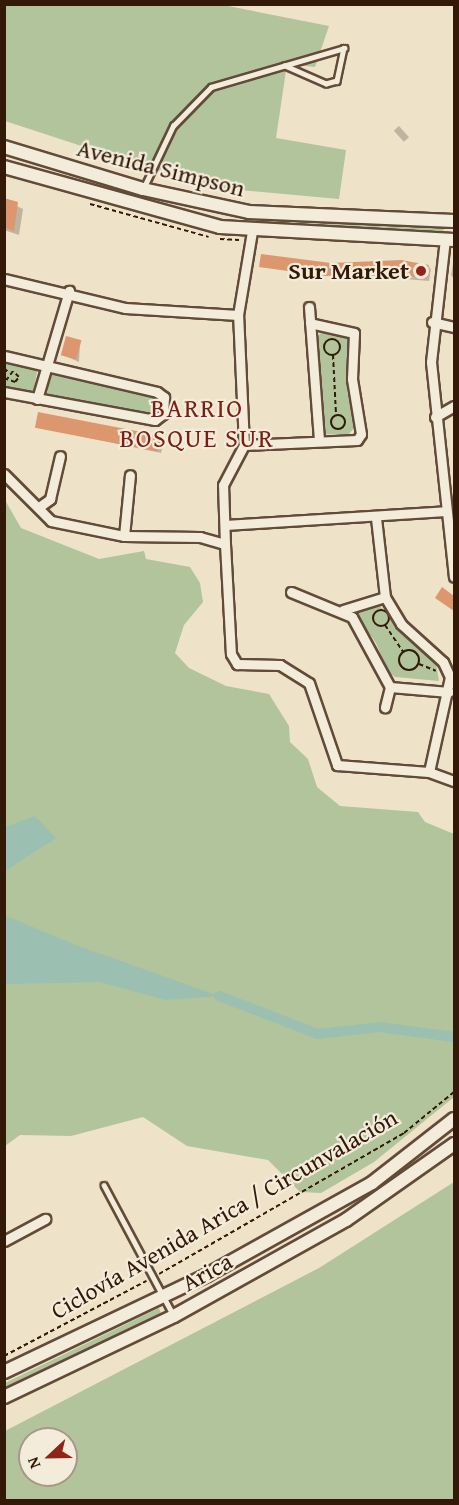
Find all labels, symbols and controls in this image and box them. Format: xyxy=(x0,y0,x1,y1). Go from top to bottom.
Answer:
street label: Avenida Simpson xyxy=(74,133,248,203)
place label: Sur Market xyxy=(288,257,409,285)
marker: Sur Market xyxy=(414,264,428,278)
district label: BARRIO BOSQUE SUR xyxy=(120,392,274,454)
street label: Ciclovía Avenida Arica / Circunvalación xyxy=(46,1103,402,1325)
street label: Arica xyxy=(177,1247,237,1297)
north arrow xyxy=(18,1427,78,1487)
text: N xyxy=(20,1454,46,1472)

